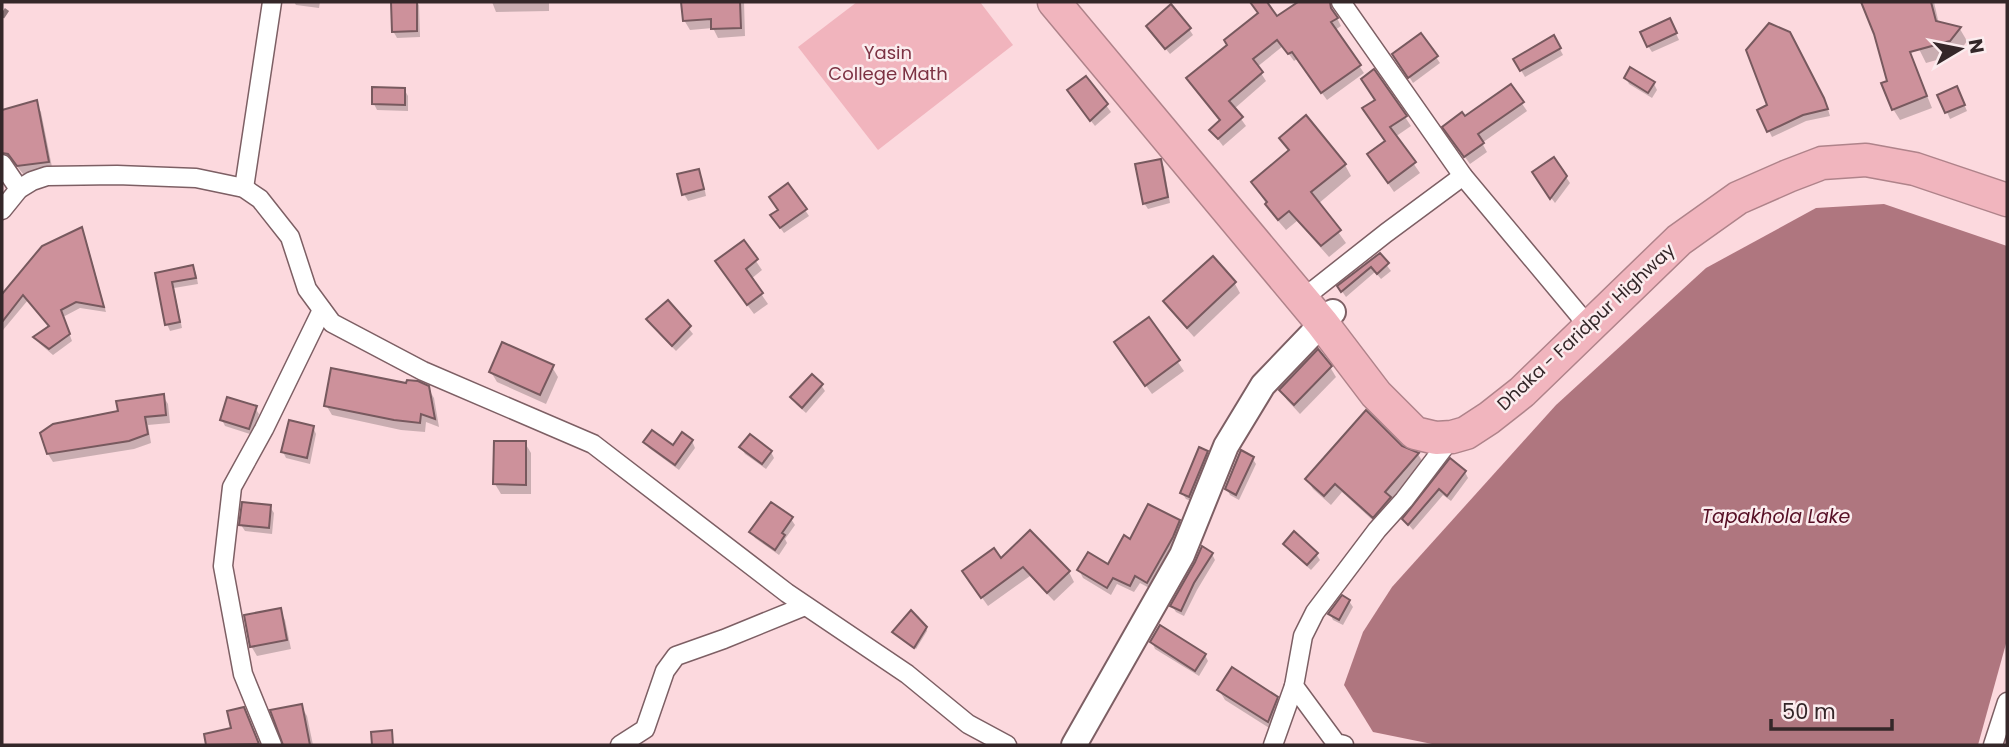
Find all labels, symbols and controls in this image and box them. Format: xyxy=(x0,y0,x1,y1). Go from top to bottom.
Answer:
north arrow xyxy=(1925,14,1995,84)
text: N xyxy=(1962,37,1991,56)
park label: Yasin College Math xyxy=(828,40,948,86)
street label: Dhaka - Faridpur Highway xyxy=(1491,237,1680,416)
water label: Tapakhola Lake xyxy=(1702,503,1851,530)
scale bar xyxy=(1771,688,1892,732)
text: 50 m xyxy=(1782,697,1836,726)

